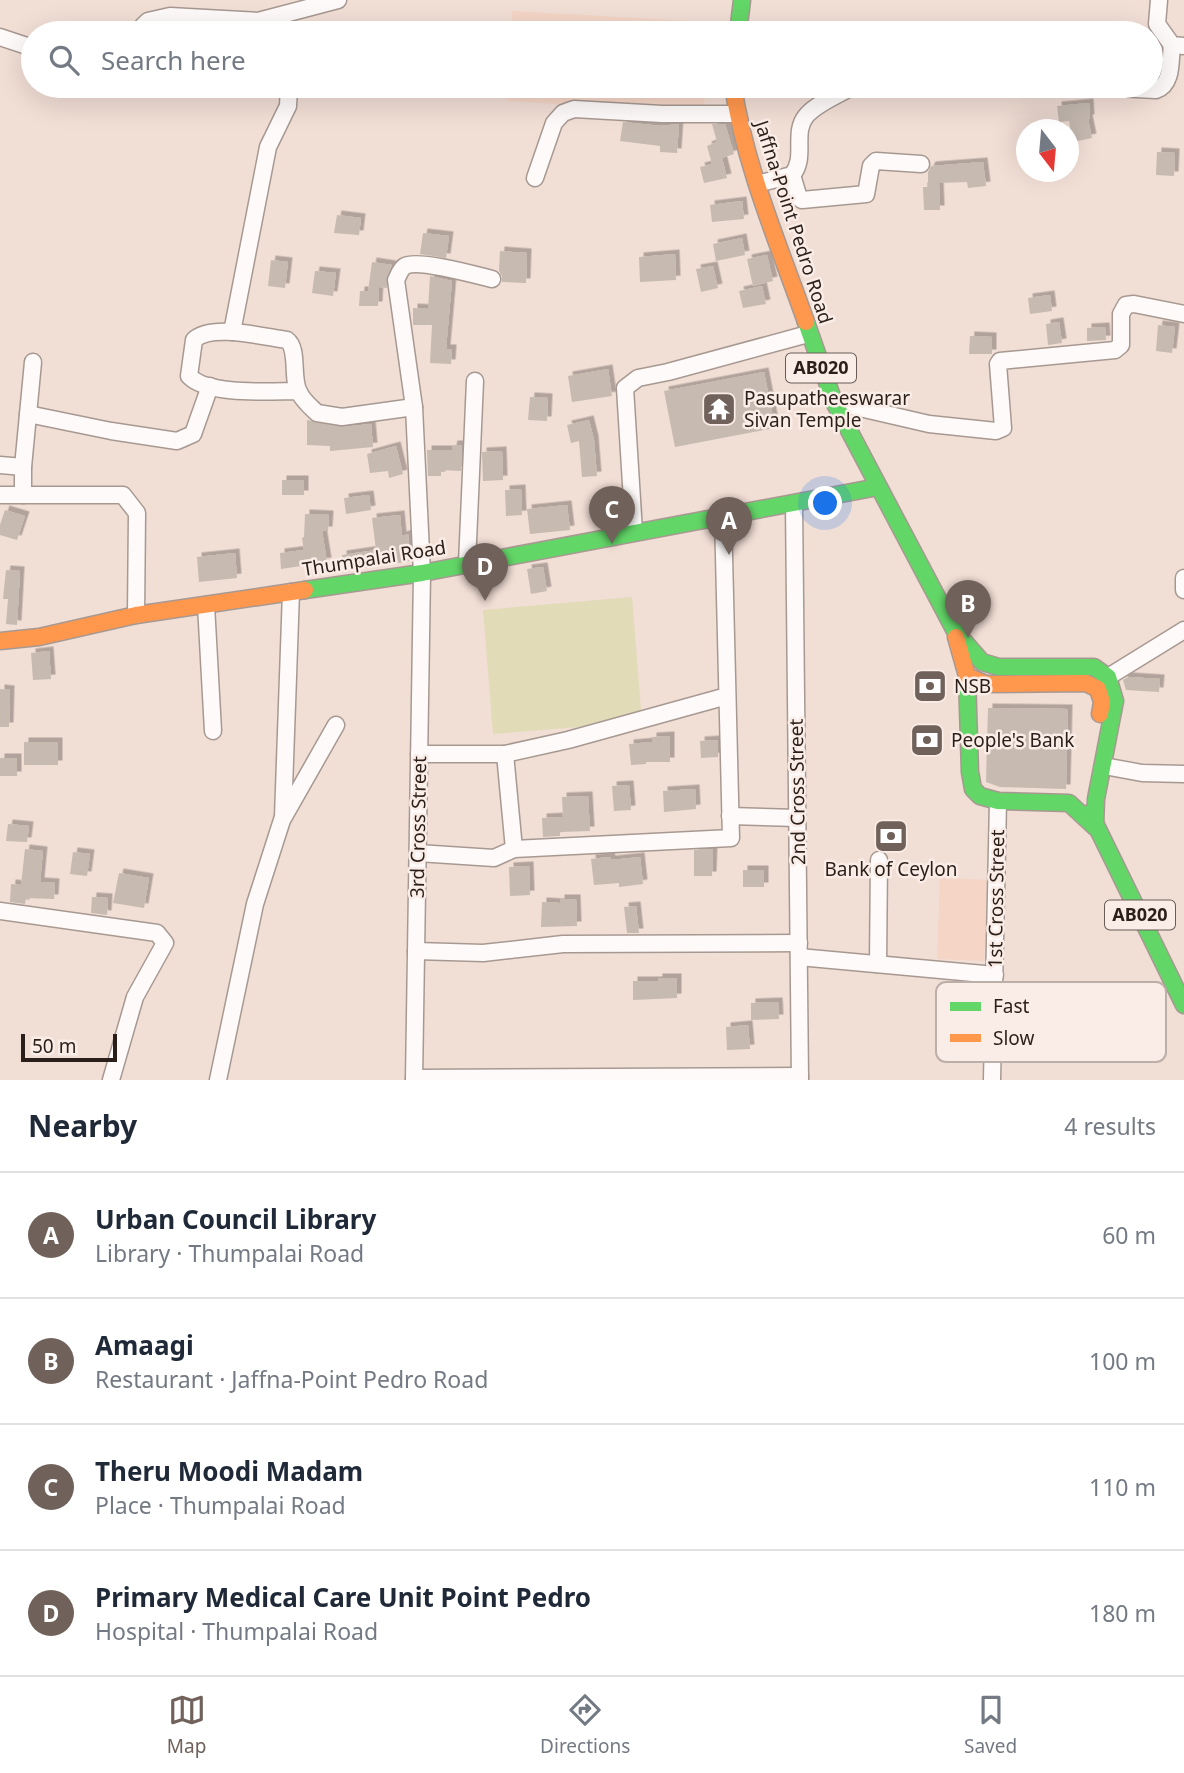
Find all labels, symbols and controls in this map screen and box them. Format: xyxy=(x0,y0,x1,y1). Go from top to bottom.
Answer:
search box xyxy=(21,21,1163,98)
icon: search xyxy=(45,41,83,79)
text: Search here xyxy=(101,42,246,78)
street label: Jaffna-Point Pedro Road xyxy=(748,115,839,327)
north arrow xyxy=(1016,119,1079,182)
road number: AB020 xyxy=(786,354,856,382)
place label: Pasupatheeswarar Sivan Temple xyxy=(744,385,910,433)
temple icon: Pasupatheeswarar Sivan Temple xyxy=(700,390,738,428)
pin: C xyxy=(589,486,635,544)
your location xyxy=(808,486,842,520)
pin: A xyxy=(706,497,752,555)
street label: Thumpalai Road xyxy=(300,534,448,582)
pin: D xyxy=(462,543,508,601)
pin: B xyxy=(945,580,991,638)
bank icon: NSB xyxy=(911,667,949,705)
place label: NSB xyxy=(954,673,991,699)
street label: 2nd Cross Street xyxy=(783,718,811,865)
bank icon: People's Bank xyxy=(908,721,946,759)
place label: People's Bank xyxy=(951,727,1074,753)
street label: 3rd Cross Street xyxy=(404,756,432,898)
bank icon: Bank of Ceylon xyxy=(872,817,910,855)
street label: 1st Cross Street xyxy=(982,829,1010,969)
place label: Bank of Ceylon xyxy=(825,856,957,882)
road number: AB020 xyxy=(1105,900,1175,930)
legend xyxy=(936,982,1166,1062)
text: Fast xyxy=(993,993,1030,1019)
text: Slow xyxy=(993,1025,1034,1051)
scale bar xyxy=(21,1031,117,1063)
text: 50 m xyxy=(32,1033,76,1059)
text: Nearby xyxy=(28,1105,137,1146)
text: 4 results xyxy=(1064,1110,1156,1142)
text: Urban Council Library xyxy=(95,1201,376,1237)
text: A xyxy=(43,1219,59,1251)
text: 60 m xyxy=(1102,1219,1156,1251)
text: Library · Thumpalai Road xyxy=(95,1237,364,1269)
text: Amaagi xyxy=(95,1327,194,1363)
text: B xyxy=(43,1345,59,1377)
text: 100 m xyxy=(1089,1345,1156,1377)
text: Restaurant · Jaffna-Point Pedro Road xyxy=(95,1363,488,1395)
text: Theru Moodi Madam xyxy=(95,1453,363,1489)
text: C xyxy=(44,1471,58,1503)
text: 110 m xyxy=(1089,1471,1156,1503)
text: Place · Thumpalai Road xyxy=(95,1489,346,1521)
text: Primary Medical Care Unit Point Pedro xyxy=(95,1579,591,1615)
text: D xyxy=(43,1597,59,1629)
text: 180 m xyxy=(1089,1597,1156,1629)
text: Hospital · Thumpalai Road xyxy=(95,1615,378,1647)
tab: Map xyxy=(167,1691,206,1759)
tab: Directions xyxy=(540,1691,630,1759)
tab: Saved xyxy=(964,1691,1017,1759)

